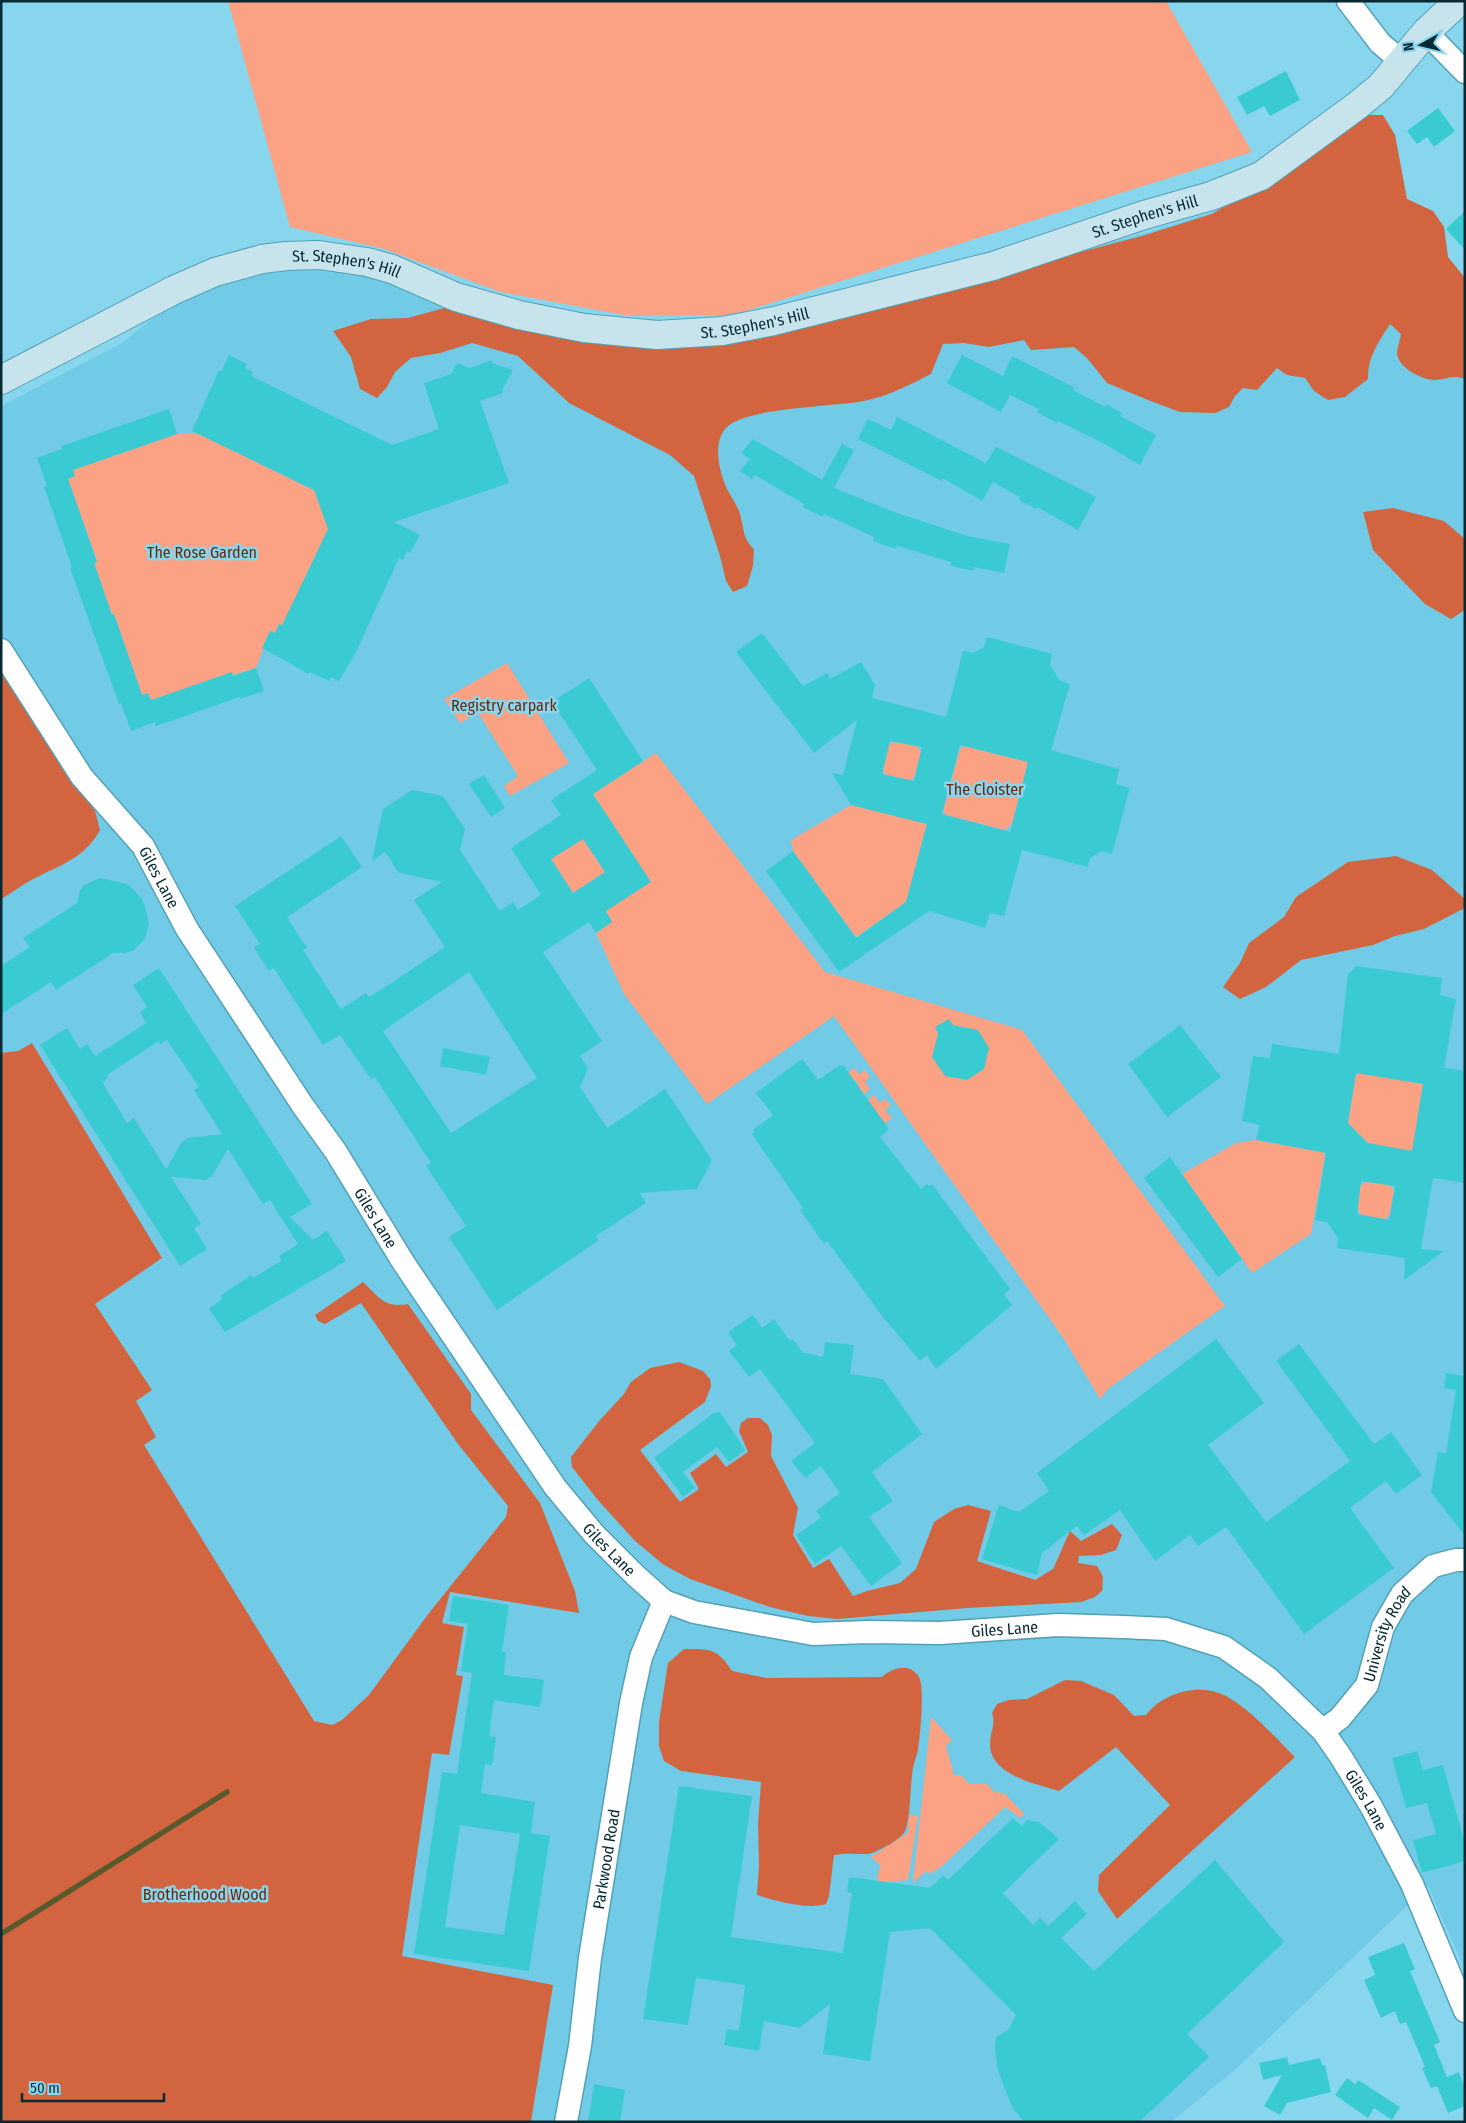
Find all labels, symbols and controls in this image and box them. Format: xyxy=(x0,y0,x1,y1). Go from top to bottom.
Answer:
north arrow xyxy=(1396,20,1446,70)
text: N xyxy=(1400,41,1418,52)
street label: St. Stephen's Hill xyxy=(1089,191,1200,241)
street label: St. Stephen's Hill xyxy=(292,245,404,281)
street label: St. Stephen's Hill xyxy=(700,303,811,342)
park label: The Rose Garden xyxy=(147,543,257,562)
park label: Registry carpark xyxy=(451,696,557,715)
park label: The Cloister xyxy=(946,780,1024,799)
street label: Giles Lane xyxy=(135,843,184,911)
street label: Giles Lane xyxy=(351,1184,402,1251)
street label: Giles Lane xyxy=(579,1519,640,1580)
street label: University Road xyxy=(1359,1582,1414,1684)
street label: Giles Lane xyxy=(970,1617,1039,1640)
street label: Giles Lane xyxy=(1341,1766,1392,1833)
street label: Parkwood Road xyxy=(588,1808,623,1911)
park label: Brotherhood Wood xyxy=(143,1885,267,1904)
scale bar xyxy=(22,2070,165,2102)
text: 50 m xyxy=(30,2079,60,2097)

